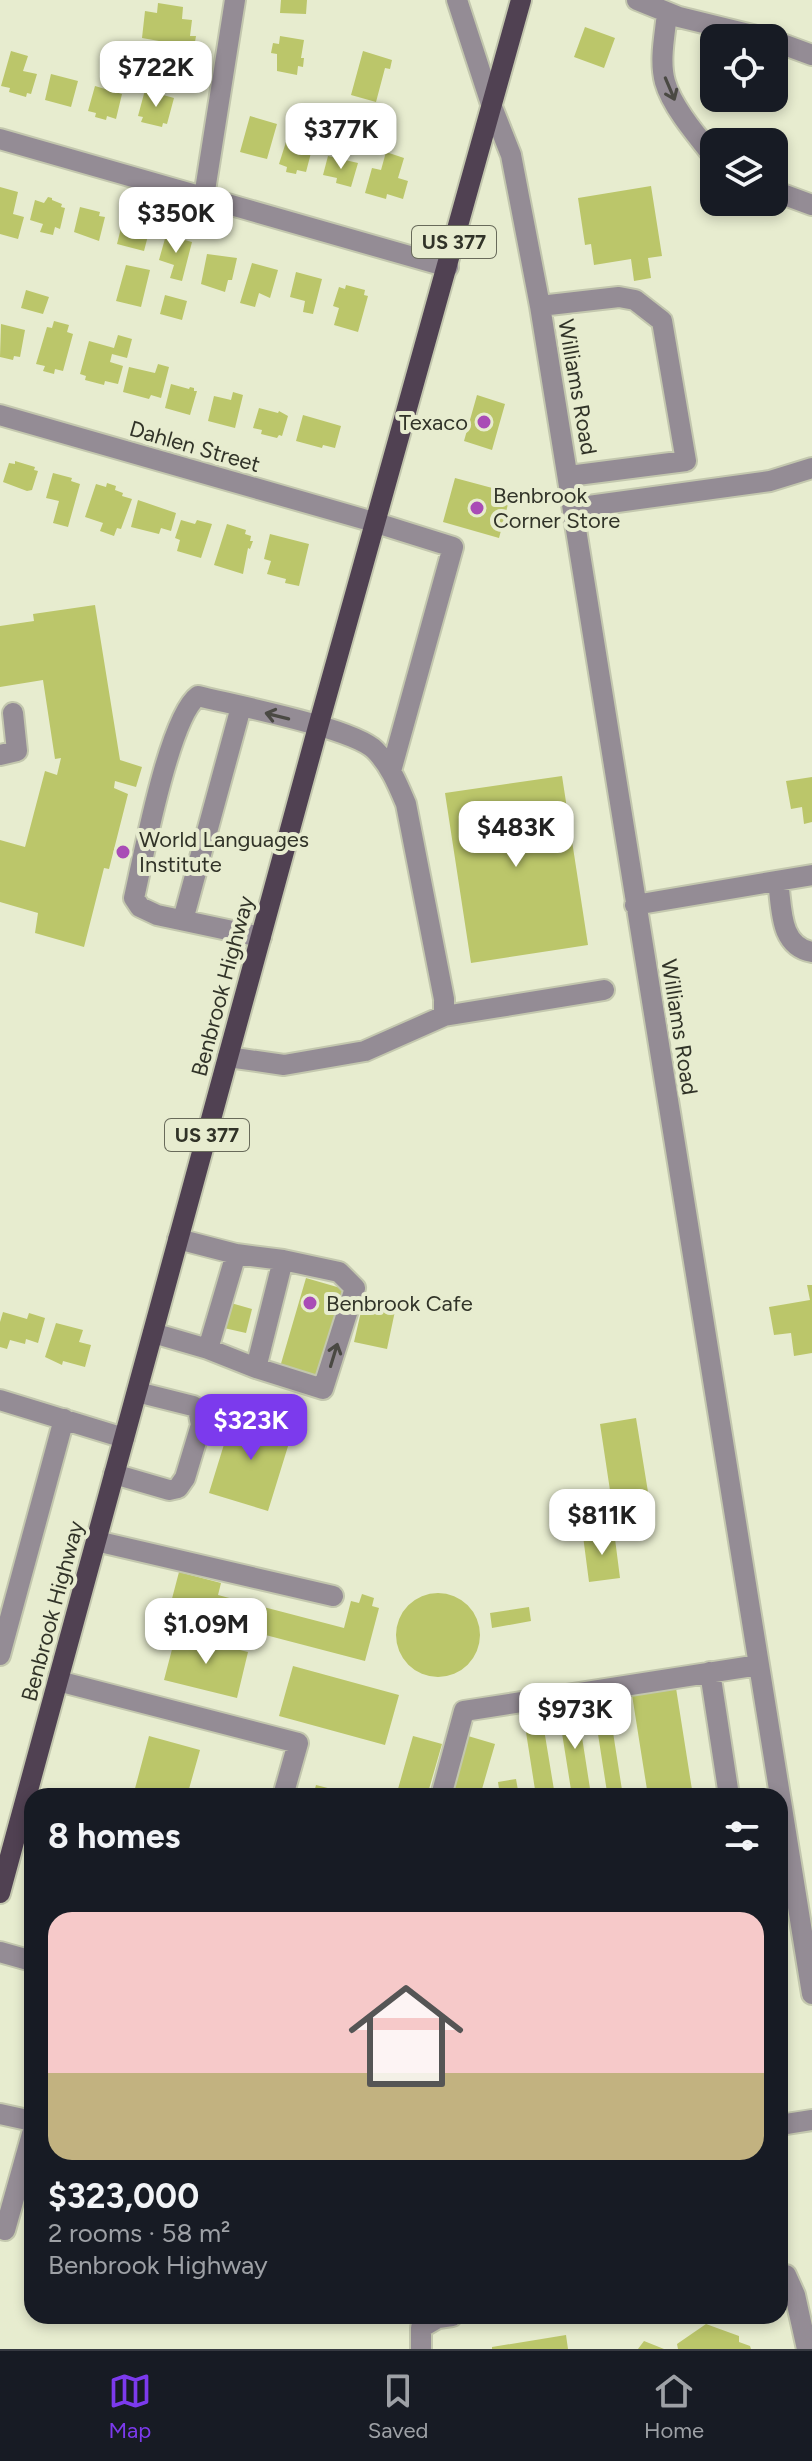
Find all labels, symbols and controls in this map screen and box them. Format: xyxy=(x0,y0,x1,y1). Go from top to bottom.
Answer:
map controls xyxy=(700,24,788,216)
button: locate xyxy=(700,24,788,112)
pin: $722K xyxy=(100,41,212,109)
text: $722K xyxy=(118,51,194,83)
one-way arrow xyxy=(663,76,678,101)
pin: $377K xyxy=(285,103,397,171)
text: $377K xyxy=(303,113,379,145)
button: layers xyxy=(700,128,788,216)
pin: $350K xyxy=(120,187,232,255)
text: $350K xyxy=(137,197,215,229)
road number: US 377 xyxy=(412,226,496,258)
street label: Williams Road xyxy=(552,317,603,457)
place label: Texaco xyxy=(399,409,468,436)
marker: Texaco xyxy=(475,413,493,431)
street label: Dahlen Street xyxy=(126,415,263,478)
place label: Benbrook Corner Store xyxy=(493,482,620,534)
marker: Benbrook Corner Store xyxy=(468,499,486,517)
one-way arrow xyxy=(265,708,291,723)
pin: $483K xyxy=(460,801,572,869)
text: $483K xyxy=(477,811,555,843)
place label: World Languages Institute xyxy=(139,826,309,878)
marker: World Languages Institute xyxy=(114,843,132,861)
street label: Benbrook Highway xyxy=(185,892,260,1079)
street label: Williams Road xyxy=(655,957,704,1097)
road number: US 377 xyxy=(165,1119,249,1151)
place label: Benbrook Cafe xyxy=(326,1290,473,1317)
marker: Benbrook Cafe xyxy=(301,1294,319,1312)
one-way arrow xyxy=(327,1343,342,1369)
pin: $323K xyxy=(195,1394,307,1462)
text: $323K xyxy=(213,1404,289,1436)
pin: $811K xyxy=(546,1489,658,1557)
text: $811K xyxy=(567,1499,637,1531)
street label: Benbrook Highway xyxy=(15,1517,90,1704)
pin: $1.09M xyxy=(141,1598,271,1666)
text: $1.09M xyxy=(163,1608,249,1640)
pin: $973K xyxy=(519,1683,631,1751)
text: $973K xyxy=(537,1693,613,1725)
icon: filters xyxy=(720,1814,764,1858)
text: 8 homes xyxy=(48,1816,180,1857)
icon: home xyxy=(334,1964,478,2108)
text: $323,000 xyxy=(48,2176,199,2217)
text: 2 rooms · 58 m² xyxy=(48,2217,230,2249)
text: Benbrook Highway xyxy=(48,2249,268,2281)
tab: Map xyxy=(108,2369,152,2444)
tab: Saved xyxy=(368,2369,428,2444)
tab: Home xyxy=(644,2369,704,2444)

